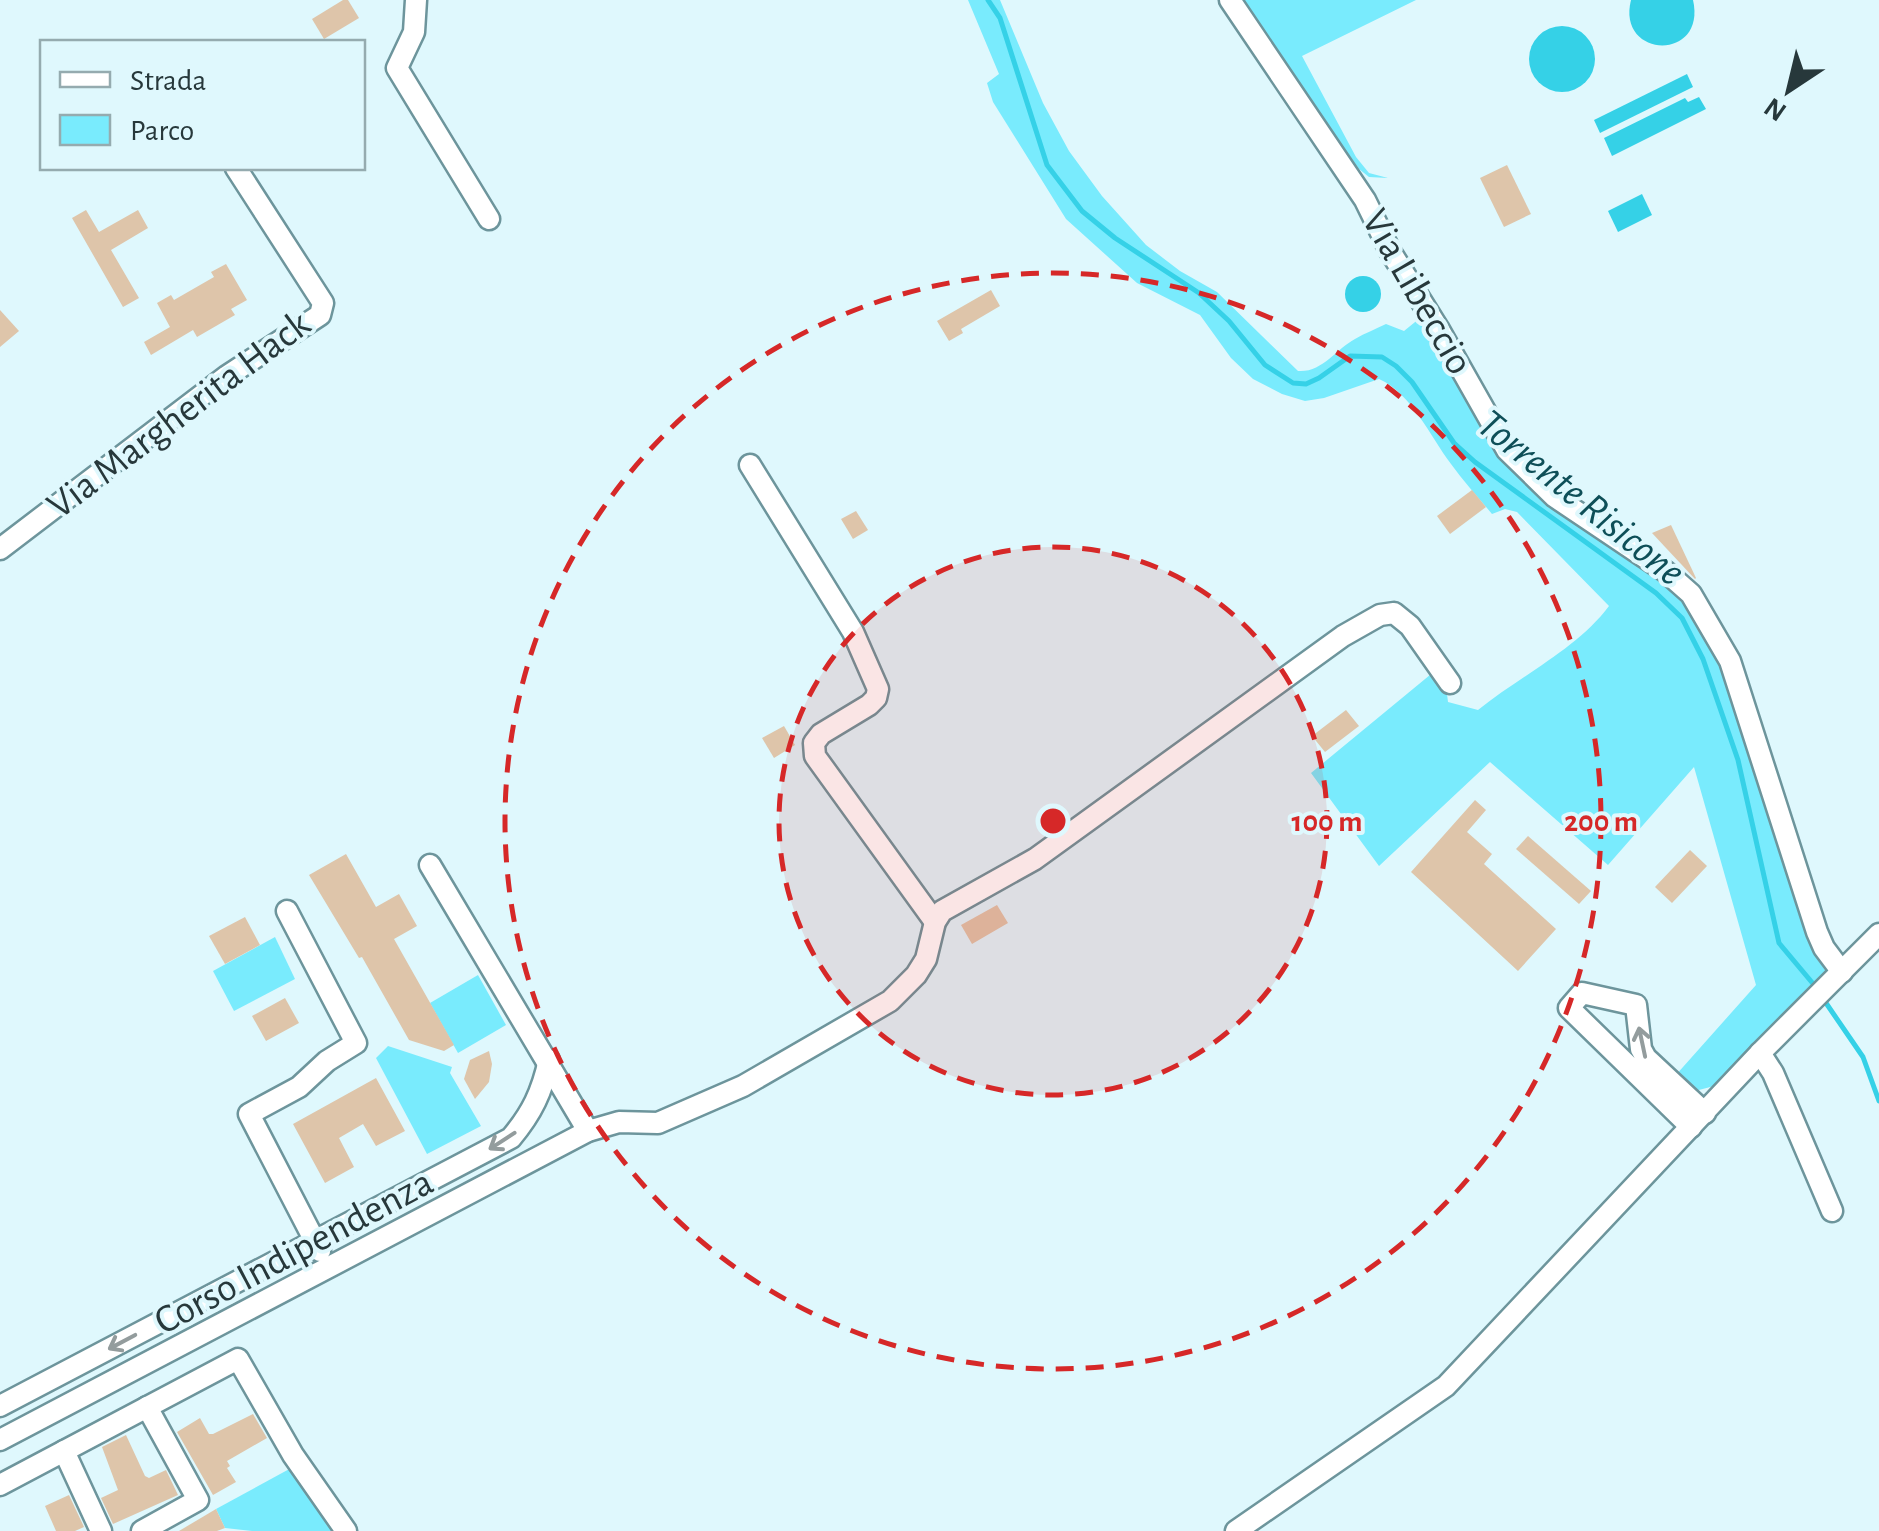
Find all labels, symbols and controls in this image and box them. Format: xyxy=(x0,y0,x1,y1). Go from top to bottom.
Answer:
legend xyxy=(40,40,365,170)
north arrow xyxy=(1739,40,1839,140)
text: Strada xyxy=(130,66,206,96)
text: N xyxy=(1760,92,1792,126)
text: Parco xyxy=(130,116,194,146)
street label: Via Libeccio xyxy=(1354,203,1480,381)
street label: Via Margherita Hack xyxy=(40,304,318,526)
water label: Torrente Risicone xyxy=(1469,402,1693,594)
centre of rings xyxy=(1035,803,1071,839)
text: 100 m xyxy=(1292,807,1362,837)
text: 200 m xyxy=(1564,807,1638,837)
one-way arrow xyxy=(1632,1027,1651,1059)
one-way arrow xyxy=(488,1131,516,1152)
street label: Corso Indipendenza xyxy=(148,1162,440,1342)
one-way arrow xyxy=(107,1333,137,1353)

